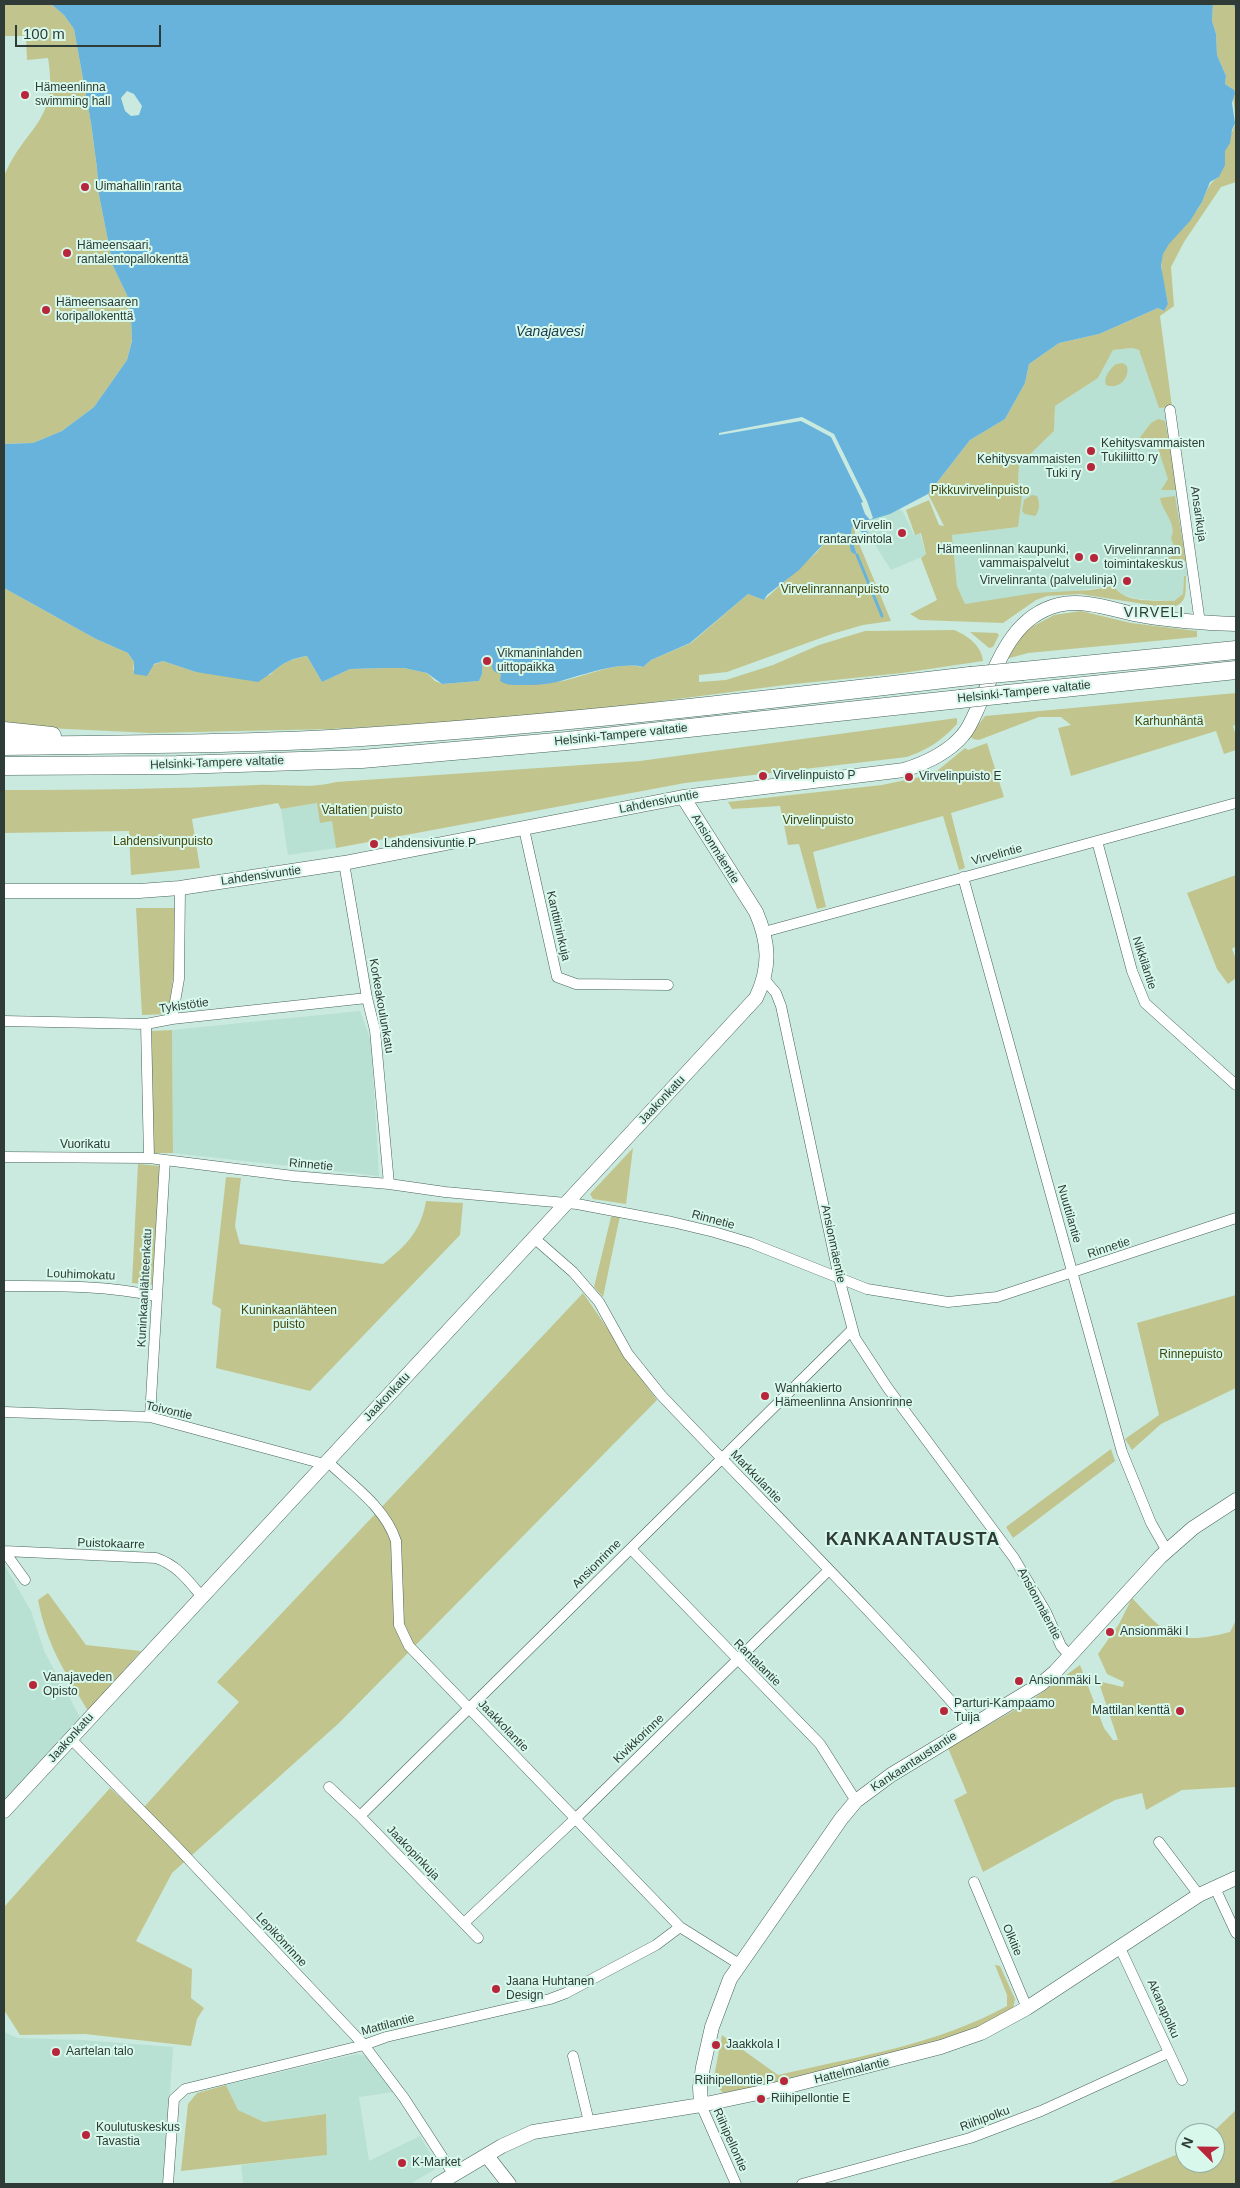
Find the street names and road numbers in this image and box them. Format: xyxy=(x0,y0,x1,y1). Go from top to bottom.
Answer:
street label: Ansarikuja xyxy=(1187,485,1209,543)
street label: Helsinki-Tampere valtatie xyxy=(957,678,1091,706)
street label: Helsinki-Tampere valtatie xyxy=(554,721,688,749)
street label: Helsinki-Tampere valtatie xyxy=(150,753,284,773)
street label: Lahdensivuntie xyxy=(618,787,700,817)
street label: Ansionmäentie xyxy=(688,812,742,886)
street label: Virvelintie xyxy=(970,841,1024,869)
street label: Lahdensivuntie xyxy=(220,863,302,889)
street label: Kanttiininkuja xyxy=(543,890,573,962)
street label: Nikkiläntie xyxy=(1129,935,1159,991)
street label: Korkeakoulunkatu xyxy=(366,957,396,1055)
street label: Tykistötie xyxy=(158,995,210,1017)
street label: Jaakonkatu xyxy=(636,1073,688,1127)
street label: Vuorikatu xyxy=(60,1138,110,1152)
street label: Rinnetie xyxy=(288,1156,334,1174)
street label: Nuuttilantie xyxy=(1054,1183,1084,1245)
street label: Ansionmäentie xyxy=(818,1204,848,1284)
street label: Rinnetie xyxy=(690,1207,736,1233)
street label: Kuninkaanlähteenkatu xyxy=(135,1228,155,1348)
street label: Rinnetie xyxy=(1086,1234,1132,1262)
street label: Louhimokatu xyxy=(46,1267,116,1283)
street label: Jaakonkatu xyxy=(361,1370,413,1424)
street label: Toivontie xyxy=(144,1399,194,1423)
street label: Markkulantie xyxy=(727,1448,785,1506)
street label: Puistokaarre xyxy=(77,1536,145,1552)
street label: Ansionrinne xyxy=(570,1537,624,1591)
street label: Ansionmäentie xyxy=(1014,1566,1064,1642)
street label: Rantalantie xyxy=(730,1636,784,1690)
street label: Jaakkolantie xyxy=(475,1697,531,1755)
street label: Jaakonkatu xyxy=(45,1710,97,1766)
street label: Kivikkorinne xyxy=(611,1711,667,1767)
street label: Kankaantaustantie xyxy=(868,1729,960,1795)
street label: Jaakopinkuja xyxy=(383,1823,443,1883)
street label: Lepikönrinne xyxy=(252,1910,310,1970)
street label: Olkitie xyxy=(999,1922,1025,1958)
street label: Akanapolku xyxy=(1144,1977,1182,2041)
street label: Mattilantie xyxy=(360,2011,416,2039)
street label: Hattelmalantie xyxy=(813,2055,891,2087)
street label: Riihipolku xyxy=(958,2103,1012,2135)
street label: Riihipellontie xyxy=(710,2106,750,2174)

